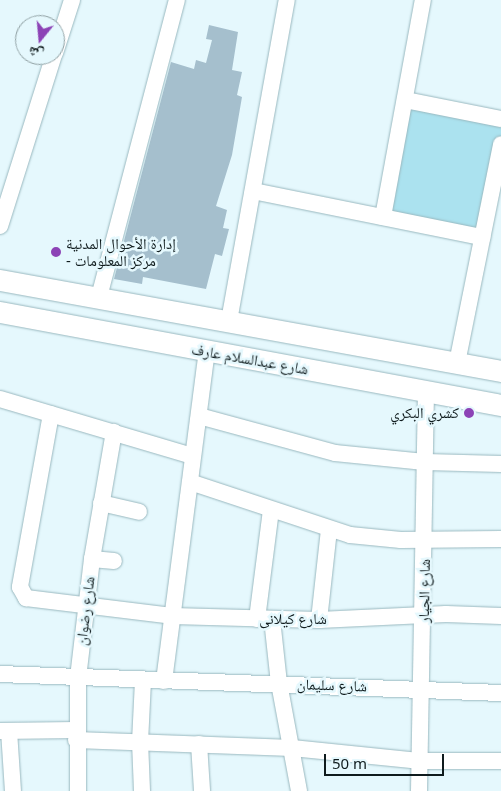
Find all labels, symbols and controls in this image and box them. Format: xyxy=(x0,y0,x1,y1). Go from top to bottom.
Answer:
north arrow xyxy=(15,15,65,65)
text: ش xyxy=(26,43,46,65)
place label: إدارة الأحوال المدنية - مركز المعلومات xyxy=(66,234,176,269)
marker: إدارة الأحوال المدنية - مركز المعلومات xyxy=(50,246,62,258)
street label: شارع عبدالسلام عارف xyxy=(190,340,310,378)
place label: كشري البكري xyxy=(390,404,459,422)
marker: كشري البكري xyxy=(463,407,475,419)
street label: شارع الجيار xyxy=(414,559,434,623)
street label: شارع رضوان xyxy=(72,575,98,647)
street label: شارع كيلانى xyxy=(259,610,327,628)
street label: شارع سليمان xyxy=(297,675,367,695)
scale bar xyxy=(326,744,446,776)
text: 50 m xyxy=(332,753,367,773)

